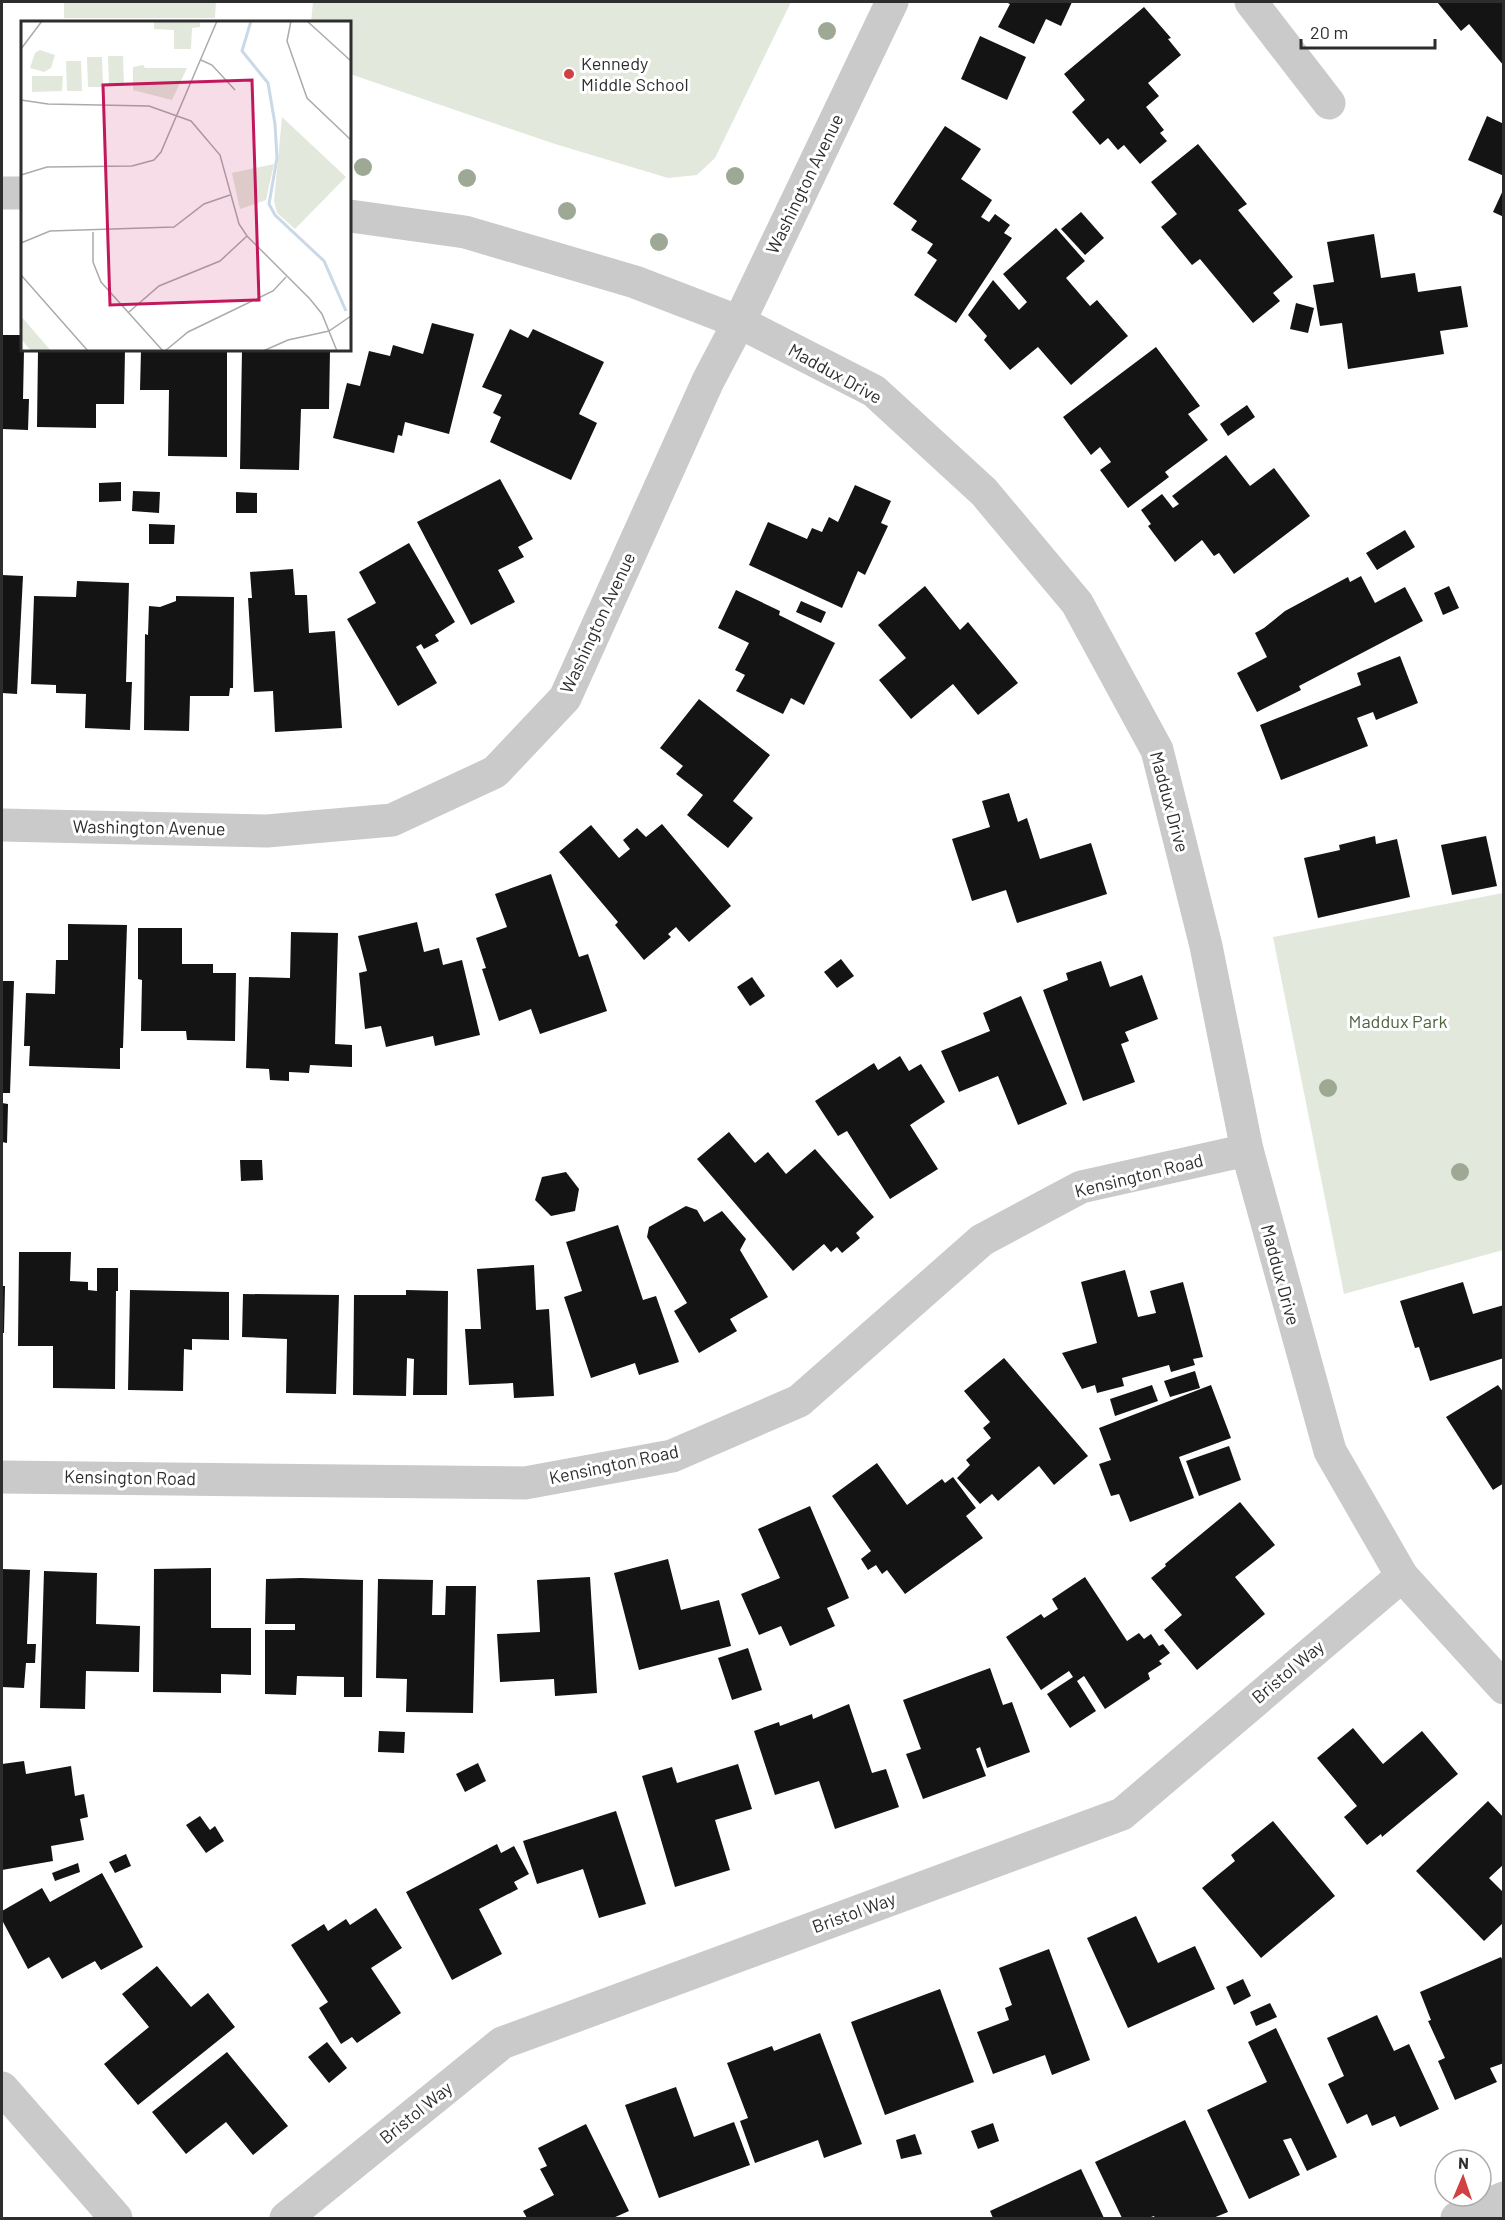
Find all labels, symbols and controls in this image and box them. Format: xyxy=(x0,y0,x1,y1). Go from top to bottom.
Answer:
scale bar xyxy=(1301,12,1434,50)
inset map xyxy=(21,21,351,351)
text: 20 m xyxy=(1310,21,1348,43)
place label: Kennedy Middle School xyxy=(581,52,689,95)
marker: Kennedy Middle School xyxy=(562,67,576,81)
street label: Washington Avenue xyxy=(761,110,848,257)
street label: Maddux Drive xyxy=(785,338,886,408)
street label: Washington Avenue xyxy=(555,549,639,697)
street label: Maddux Drive xyxy=(1146,749,1194,855)
street label: Washington Avenue xyxy=(72,815,226,839)
park label: Maddux Park xyxy=(1349,1010,1447,1032)
street label: Kensington Road xyxy=(1072,1148,1205,1202)
street label: Maddux Drive xyxy=(1257,1222,1305,1328)
street label: Kensington Road xyxy=(547,1440,681,1488)
street label: Kensington Road xyxy=(64,1465,196,1489)
street label: Bristol Way xyxy=(1247,1635,1328,1708)
street label: Bristol Way xyxy=(809,1887,898,1937)
street label: Bristol Way xyxy=(375,2076,456,2148)
north arrow xyxy=(1433,2148,1493,2208)
text: N xyxy=(1458,2153,1469,2172)

